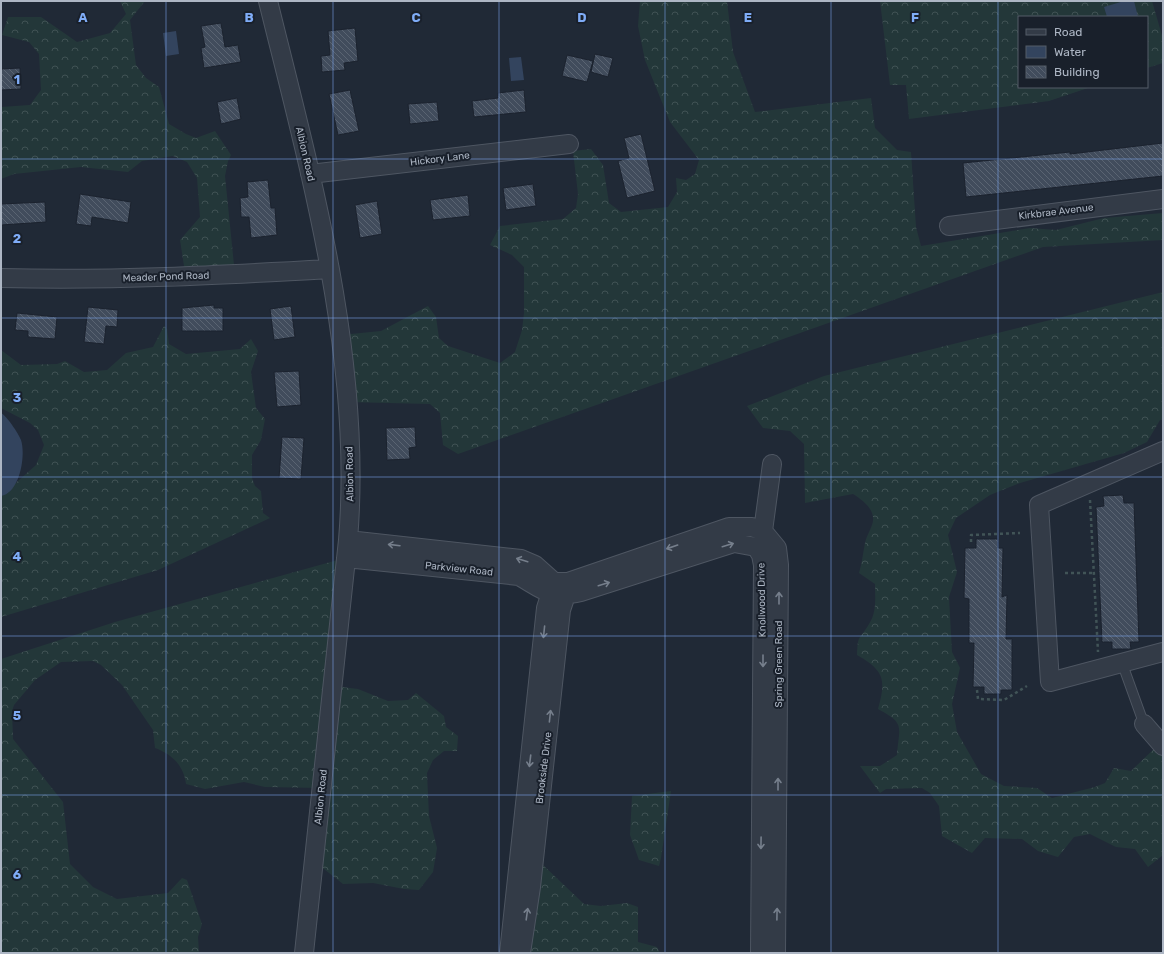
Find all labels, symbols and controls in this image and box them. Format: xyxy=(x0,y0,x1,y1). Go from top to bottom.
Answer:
text: A xyxy=(78,10,88,25)
text: B xyxy=(244,10,254,25)
text: C xyxy=(411,10,421,25)
text: D xyxy=(577,10,587,25)
text: E xyxy=(744,10,752,25)
text: F xyxy=(911,10,919,25)
legend xyxy=(1018,16,1148,88)
text: Road xyxy=(1054,25,1082,39)
text: Water xyxy=(1054,45,1086,59)
text: Building xyxy=(1054,65,1100,79)
text: 1 xyxy=(14,72,20,87)
street label: Albion Road xyxy=(293,126,317,182)
street label: Hickory Lane xyxy=(409,149,471,169)
street label: Kirkbrae Avenue xyxy=(1018,201,1095,223)
text: 2 xyxy=(13,231,21,246)
street label: Meader Pond Road xyxy=(122,269,210,285)
text: 3 xyxy=(13,390,22,405)
street label: Albion Road xyxy=(344,446,356,502)
one-way arrow xyxy=(387,541,400,549)
one-way arrow xyxy=(721,541,734,548)
one-way arrow xyxy=(666,544,679,551)
text: 4 xyxy=(13,549,22,564)
one-way arrow xyxy=(516,556,529,563)
street label: Parkview Road xyxy=(424,559,494,579)
street label: Knollwood Drive xyxy=(755,562,769,637)
one-way arrow xyxy=(597,580,610,587)
one-way arrow xyxy=(775,592,783,605)
street label: Spring Green Road xyxy=(773,621,785,707)
one-way arrow xyxy=(540,625,548,638)
one-way arrow xyxy=(759,654,767,667)
text: 5 xyxy=(13,708,21,723)
one-way arrow xyxy=(546,710,554,723)
street label: Brookside Drive xyxy=(534,731,554,805)
one-way arrow xyxy=(526,754,534,767)
street label: Albion Road xyxy=(312,769,330,825)
one-way arrow xyxy=(774,778,782,791)
one-way arrow xyxy=(757,836,765,849)
text: 6 xyxy=(13,867,22,882)
one-way arrow xyxy=(523,908,531,921)
one-way arrow xyxy=(773,908,781,921)

